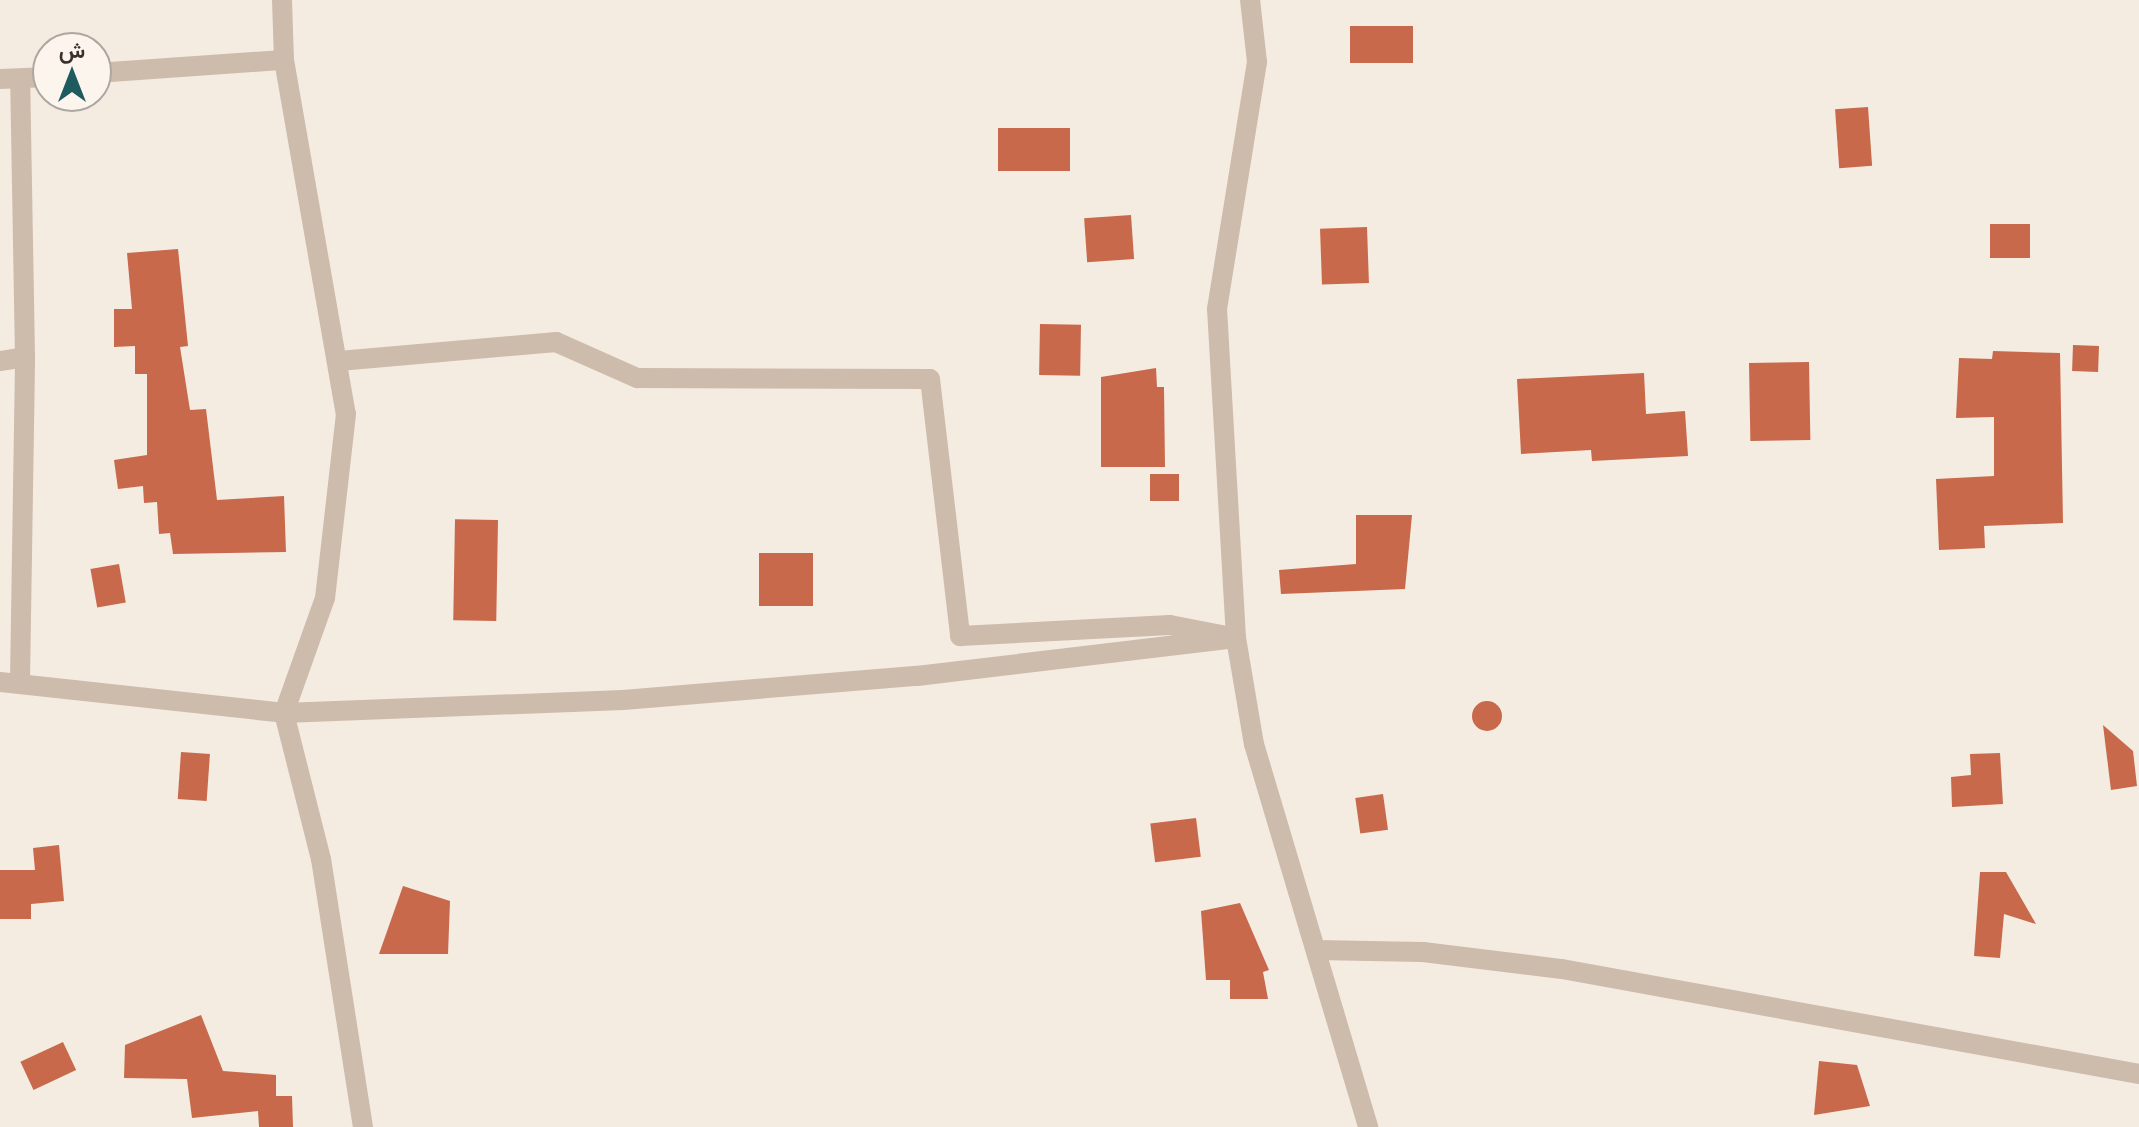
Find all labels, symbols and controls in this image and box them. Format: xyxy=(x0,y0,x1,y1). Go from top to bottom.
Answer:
north arrow xyxy=(32,32,112,112)
text: ش xyxy=(59,37,85,63)

